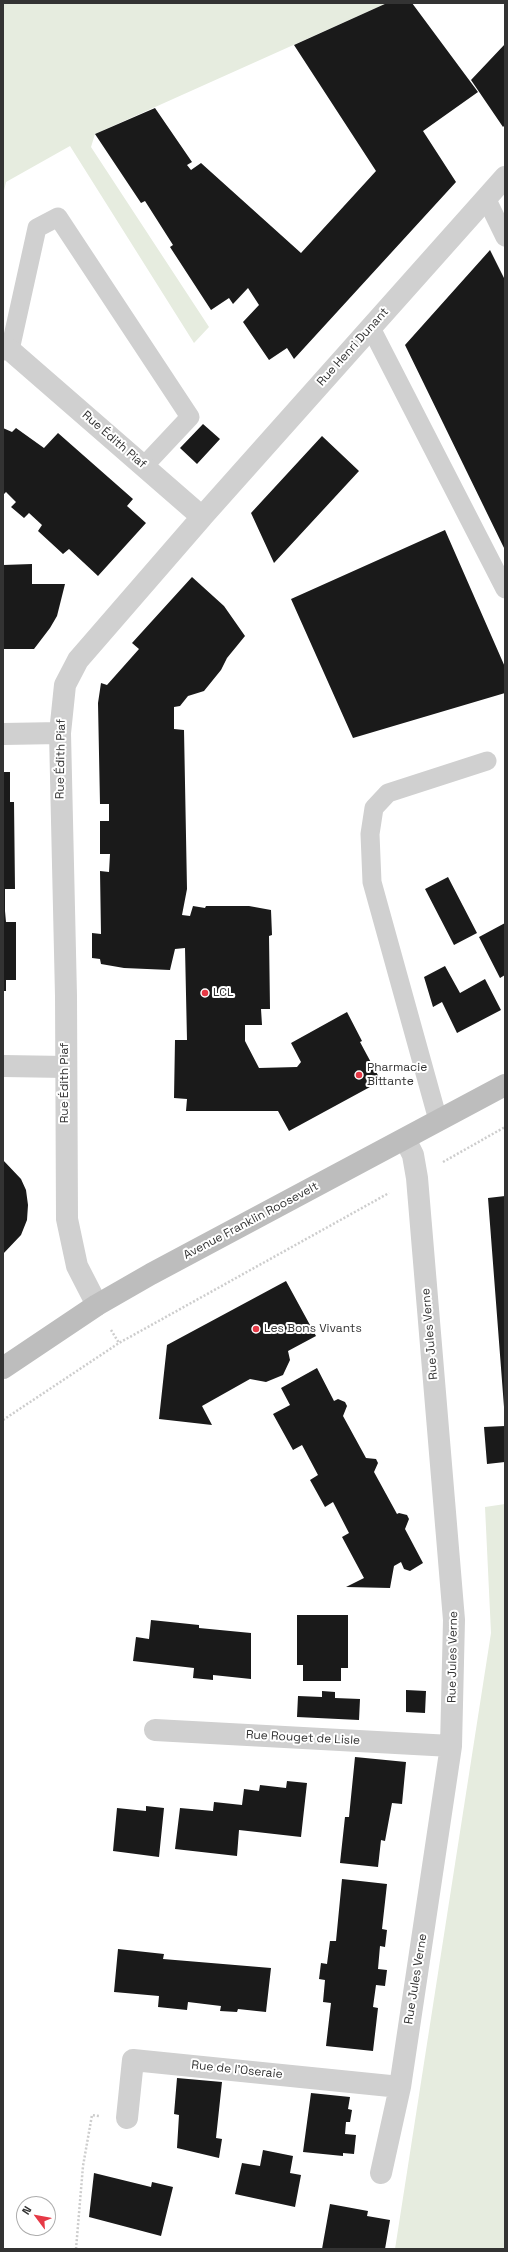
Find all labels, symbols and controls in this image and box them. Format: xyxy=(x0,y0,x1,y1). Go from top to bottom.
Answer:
street label: Rue Henri Dunant xyxy=(314,305,392,389)
street label: Rue Édith Piaf xyxy=(79,408,149,472)
street label: Rue Édith Piaf xyxy=(53,719,69,799)
place label: LCL xyxy=(213,986,234,1000)
marker: LCL xyxy=(200,988,210,998)
street label: Rue Édith Piaf xyxy=(58,1043,72,1123)
place label: Pharmacie Bittante xyxy=(367,1061,427,1089)
marker: Pharmacie Bittante xyxy=(354,1070,364,1080)
street label: Avenue Franklin Roosevelt xyxy=(181,1179,321,1263)
street label: Rue Jules Verne xyxy=(419,1288,441,1380)
place label: Les Bons Vivants xyxy=(264,1322,362,1336)
marker: Les Bons Vivants xyxy=(251,1324,261,1334)
street label: Rue Jules Verne xyxy=(445,1611,461,1703)
street label: Rue Rouget de Lisle xyxy=(246,1728,360,1748)
street label: Rue Jules Verne xyxy=(402,1933,430,2025)
street label: Rue de l'Oseraie xyxy=(191,2058,283,2082)
north arrow xyxy=(16,2196,56,2236)
text: N xyxy=(19,2203,35,2217)

